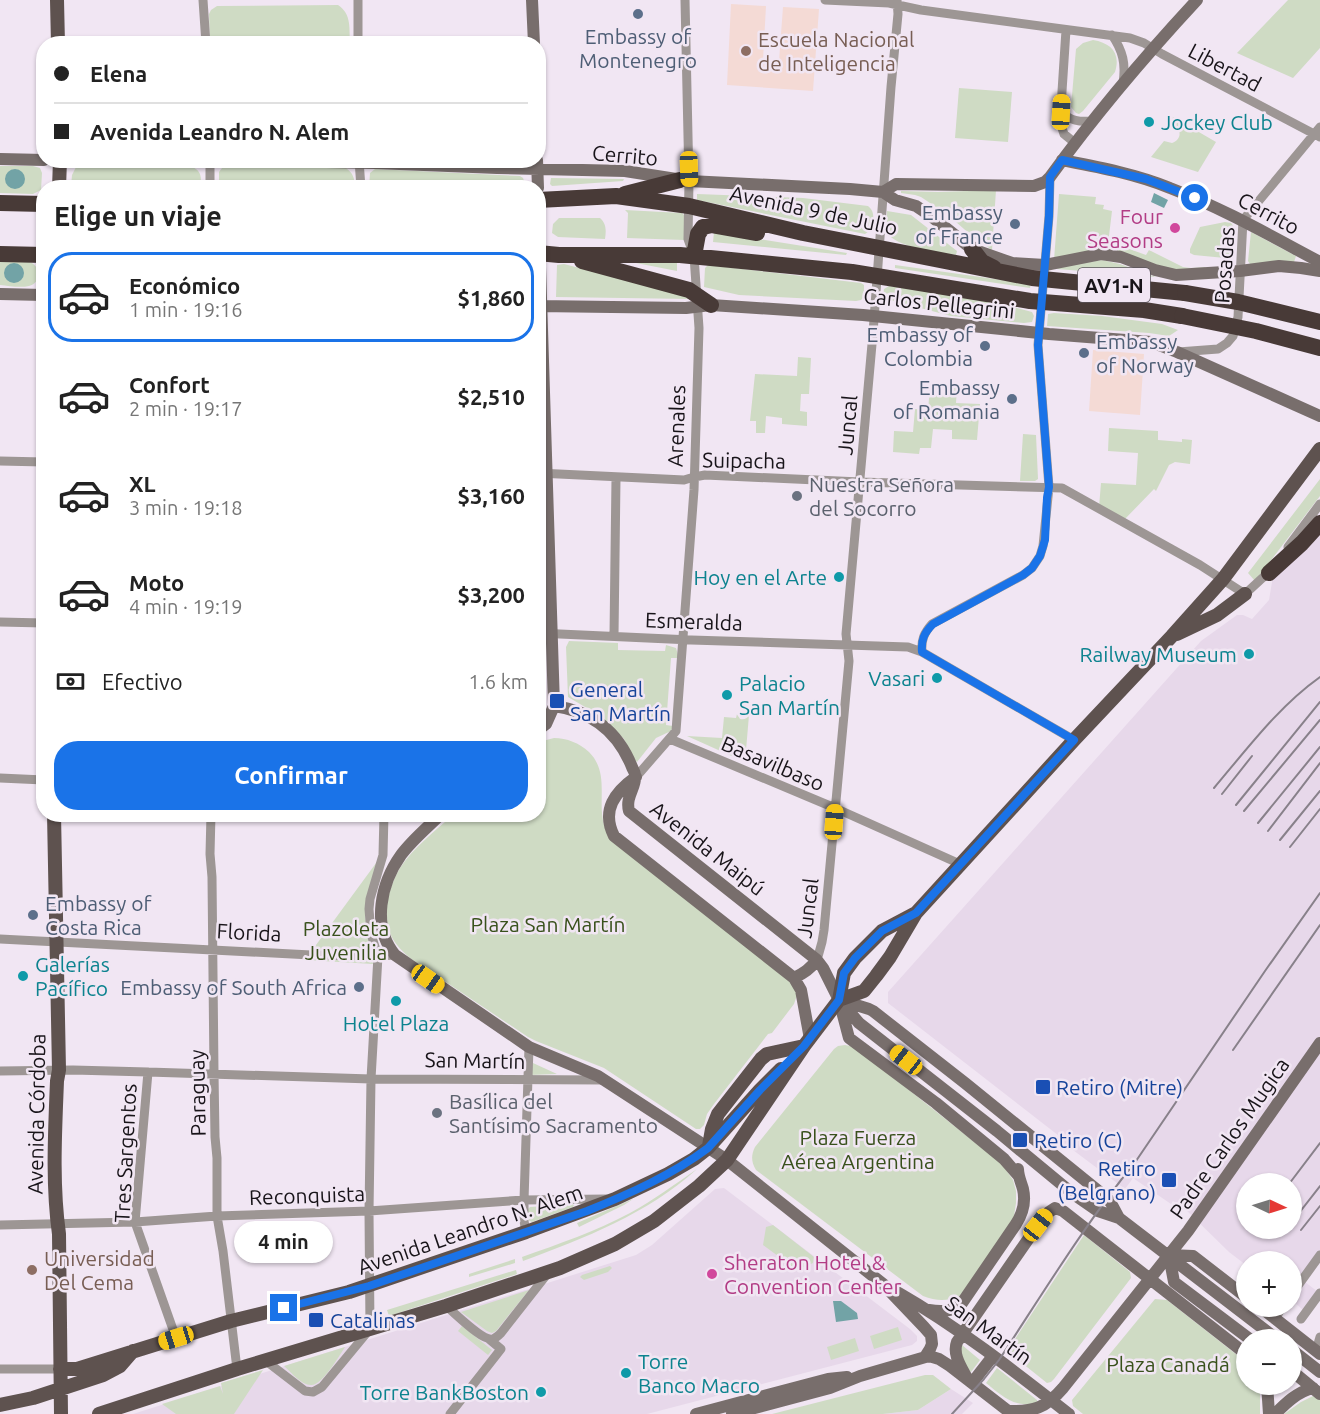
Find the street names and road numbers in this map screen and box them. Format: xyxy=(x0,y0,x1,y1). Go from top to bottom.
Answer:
street label: Libertad xyxy=(1185,38,1265,96)
street label: Cerrito xyxy=(591,140,659,170)
street label: Avenida 9 de Julio xyxy=(728,181,900,239)
street label: Cerrito xyxy=(1234,187,1304,239)
street label: Posadas xyxy=(1209,226,1239,304)
road number: AV1-N xyxy=(1078,268,1150,302)
street label: Carlos Pellegrini xyxy=(862,283,1016,323)
street label: Arenales xyxy=(663,385,689,467)
street label: Juncal xyxy=(832,394,862,456)
street label: Suipacha xyxy=(702,447,786,473)
street label: Esmeralda xyxy=(645,607,743,635)
street label: Basavilbaso xyxy=(718,731,828,795)
street label: Avenida Maipú xyxy=(646,796,770,900)
street label: Juncal xyxy=(791,877,823,939)
street label: Florida xyxy=(216,918,282,946)
street label: Avenida Córdoba xyxy=(23,1033,49,1195)
street label: San Martín xyxy=(424,1047,526,1073)
street label: Paraguay xyxy=(184,1049,210,1137)
street label: Padre Carlos Mugica xyxy=(1164,1053,1294,1223)
street label: Tres Sargentos xyxy=(109,1083,141,1223)
street label: Avenida Leandro N. Alem xyxy=(354,1179,586,1279)
street label: Reconquista xyxy=(249,1181,365,1209)
street label: San Martín xyxy=(941,1291,1037,1369)

